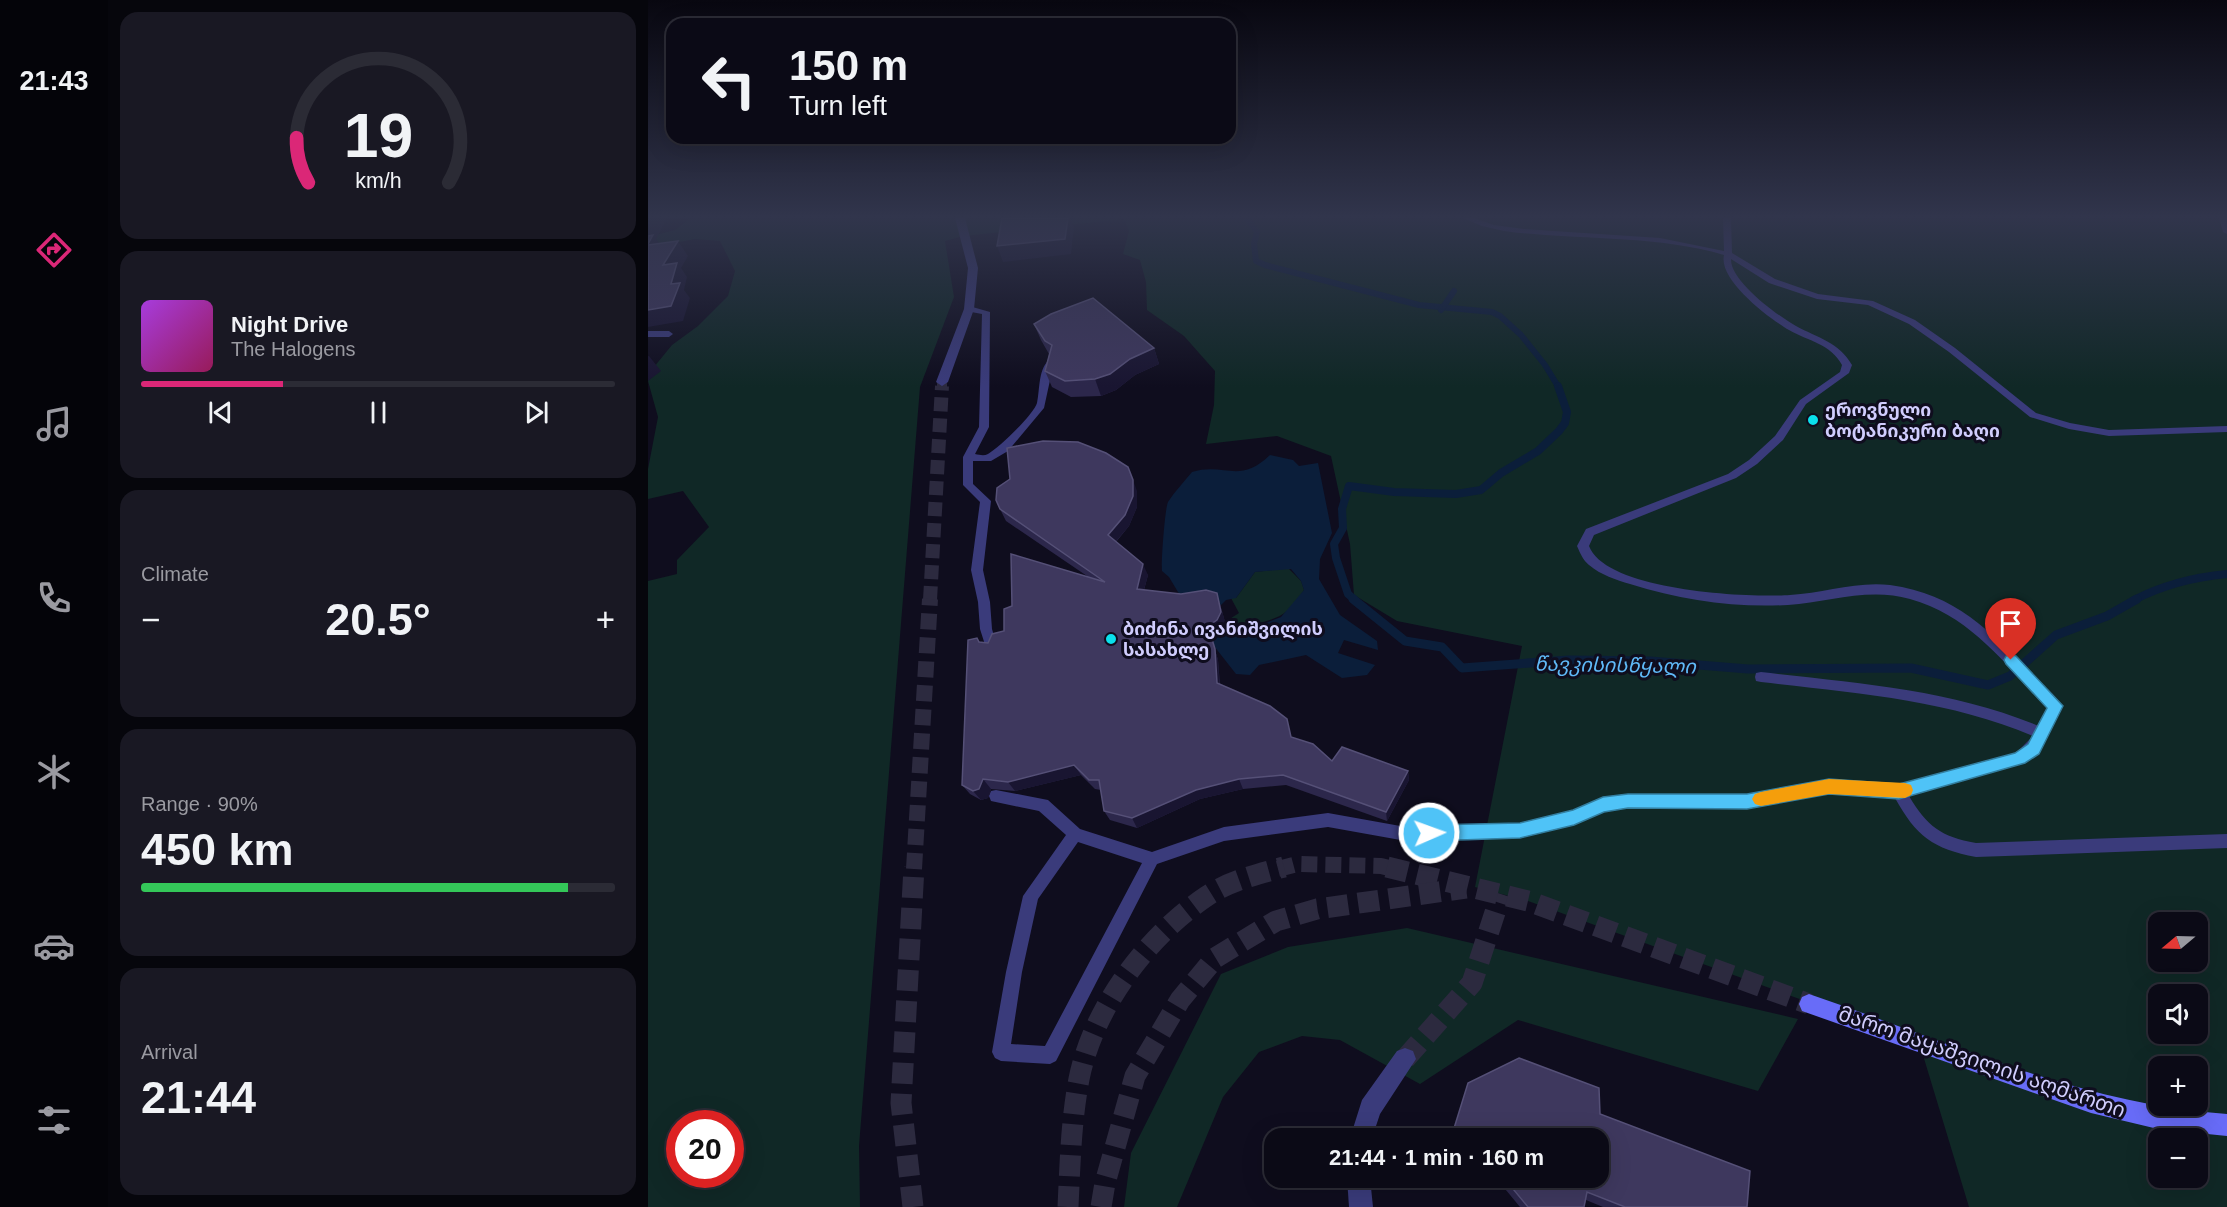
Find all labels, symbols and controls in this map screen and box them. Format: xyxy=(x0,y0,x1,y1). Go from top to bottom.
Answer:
icon: left xyxy=(690,42,768,120)
text: 150 m xyxy=(789,42,908,89)
text: 21:43 xyxy=(19,66,89,96)
text: Turn left xyxy=(789,91,887,121)
text: 19 xyxy=(343,101,413,170)
text: km/h xyxy=(355,169,401,193)
icon: directions xyxy=(33,229,75,271)
text: Night Drive xyxy=(231,312,348,337)
text: The Halogens xyxy=(231,338,356,360)
icon: previous xyxy=(204,396,237,429)
icon: pause xyxy=(362,396,395,429)
icon: next xyxy=(520,396,553,429)
place label: ეროვნული ბოტანიკური ბაღი xyxy=(1825,400,2000,442)
icon: music xyxy=(33,403,75,445)
marker: ეროვნული ბოტანიკური ბაღი xyxy=(1806,413,1820,427)
text: Climate xyxy=(141,563,209,585)
icon: phone xyxy=(33,577,75,619)
text: 20.5° xyxy=(325,594,431,645)
pin xyxy=(1985,598,2036,660)
text: − xyxy=(141,601,160,638)
text: + xyxy=(596,601,615,638)
icon: arrive xyxy=(1994,607,2027,640)
place label: ბიძინა ივანიშვილის სასახლე xyxy=(1123,619,1323,661)
marker: ბიძინა ივანიშვილის სასახლე xyxy=(1104,632,1118,646)
water label: წავკისისწყალი xyxy=(1534,653,1697,678)
icon: climate xyxy=(33,751,75,793)
text: Range · 90% xyxy=(141,793,258,815)
position arrow xyxy=(1397,801,1461,865)
text: 450 km xyxy=(141,824,294,875)
north arrow xyxy=(2148,912,2208,972)
map controls xyxy=(2148,912,2208,1188)
icon: car xyxy=(33,925,75,967)
button: sound xyxy=(2148,984,2208,1044)
street label: მარო მაყაშვილის აღმართი xyxy=(1835,1002,2129,1123)
text: Arrival xyxy=(141,1041,198,1063)
button: + xyxy=(2148,1056,2208,1116)
text: 21:44 xyxy=(141,1072,256,1123)
icon: filters xyxy=(33,1099,75,1141)
speed limit sign: 20 xyxy=(666,1110,744,1188)
button: − xyxy=(2148,1128,2208,1188)
text: 21:44 · 1 min · 160 m xyxy=(1329,1145,1544,1170)

